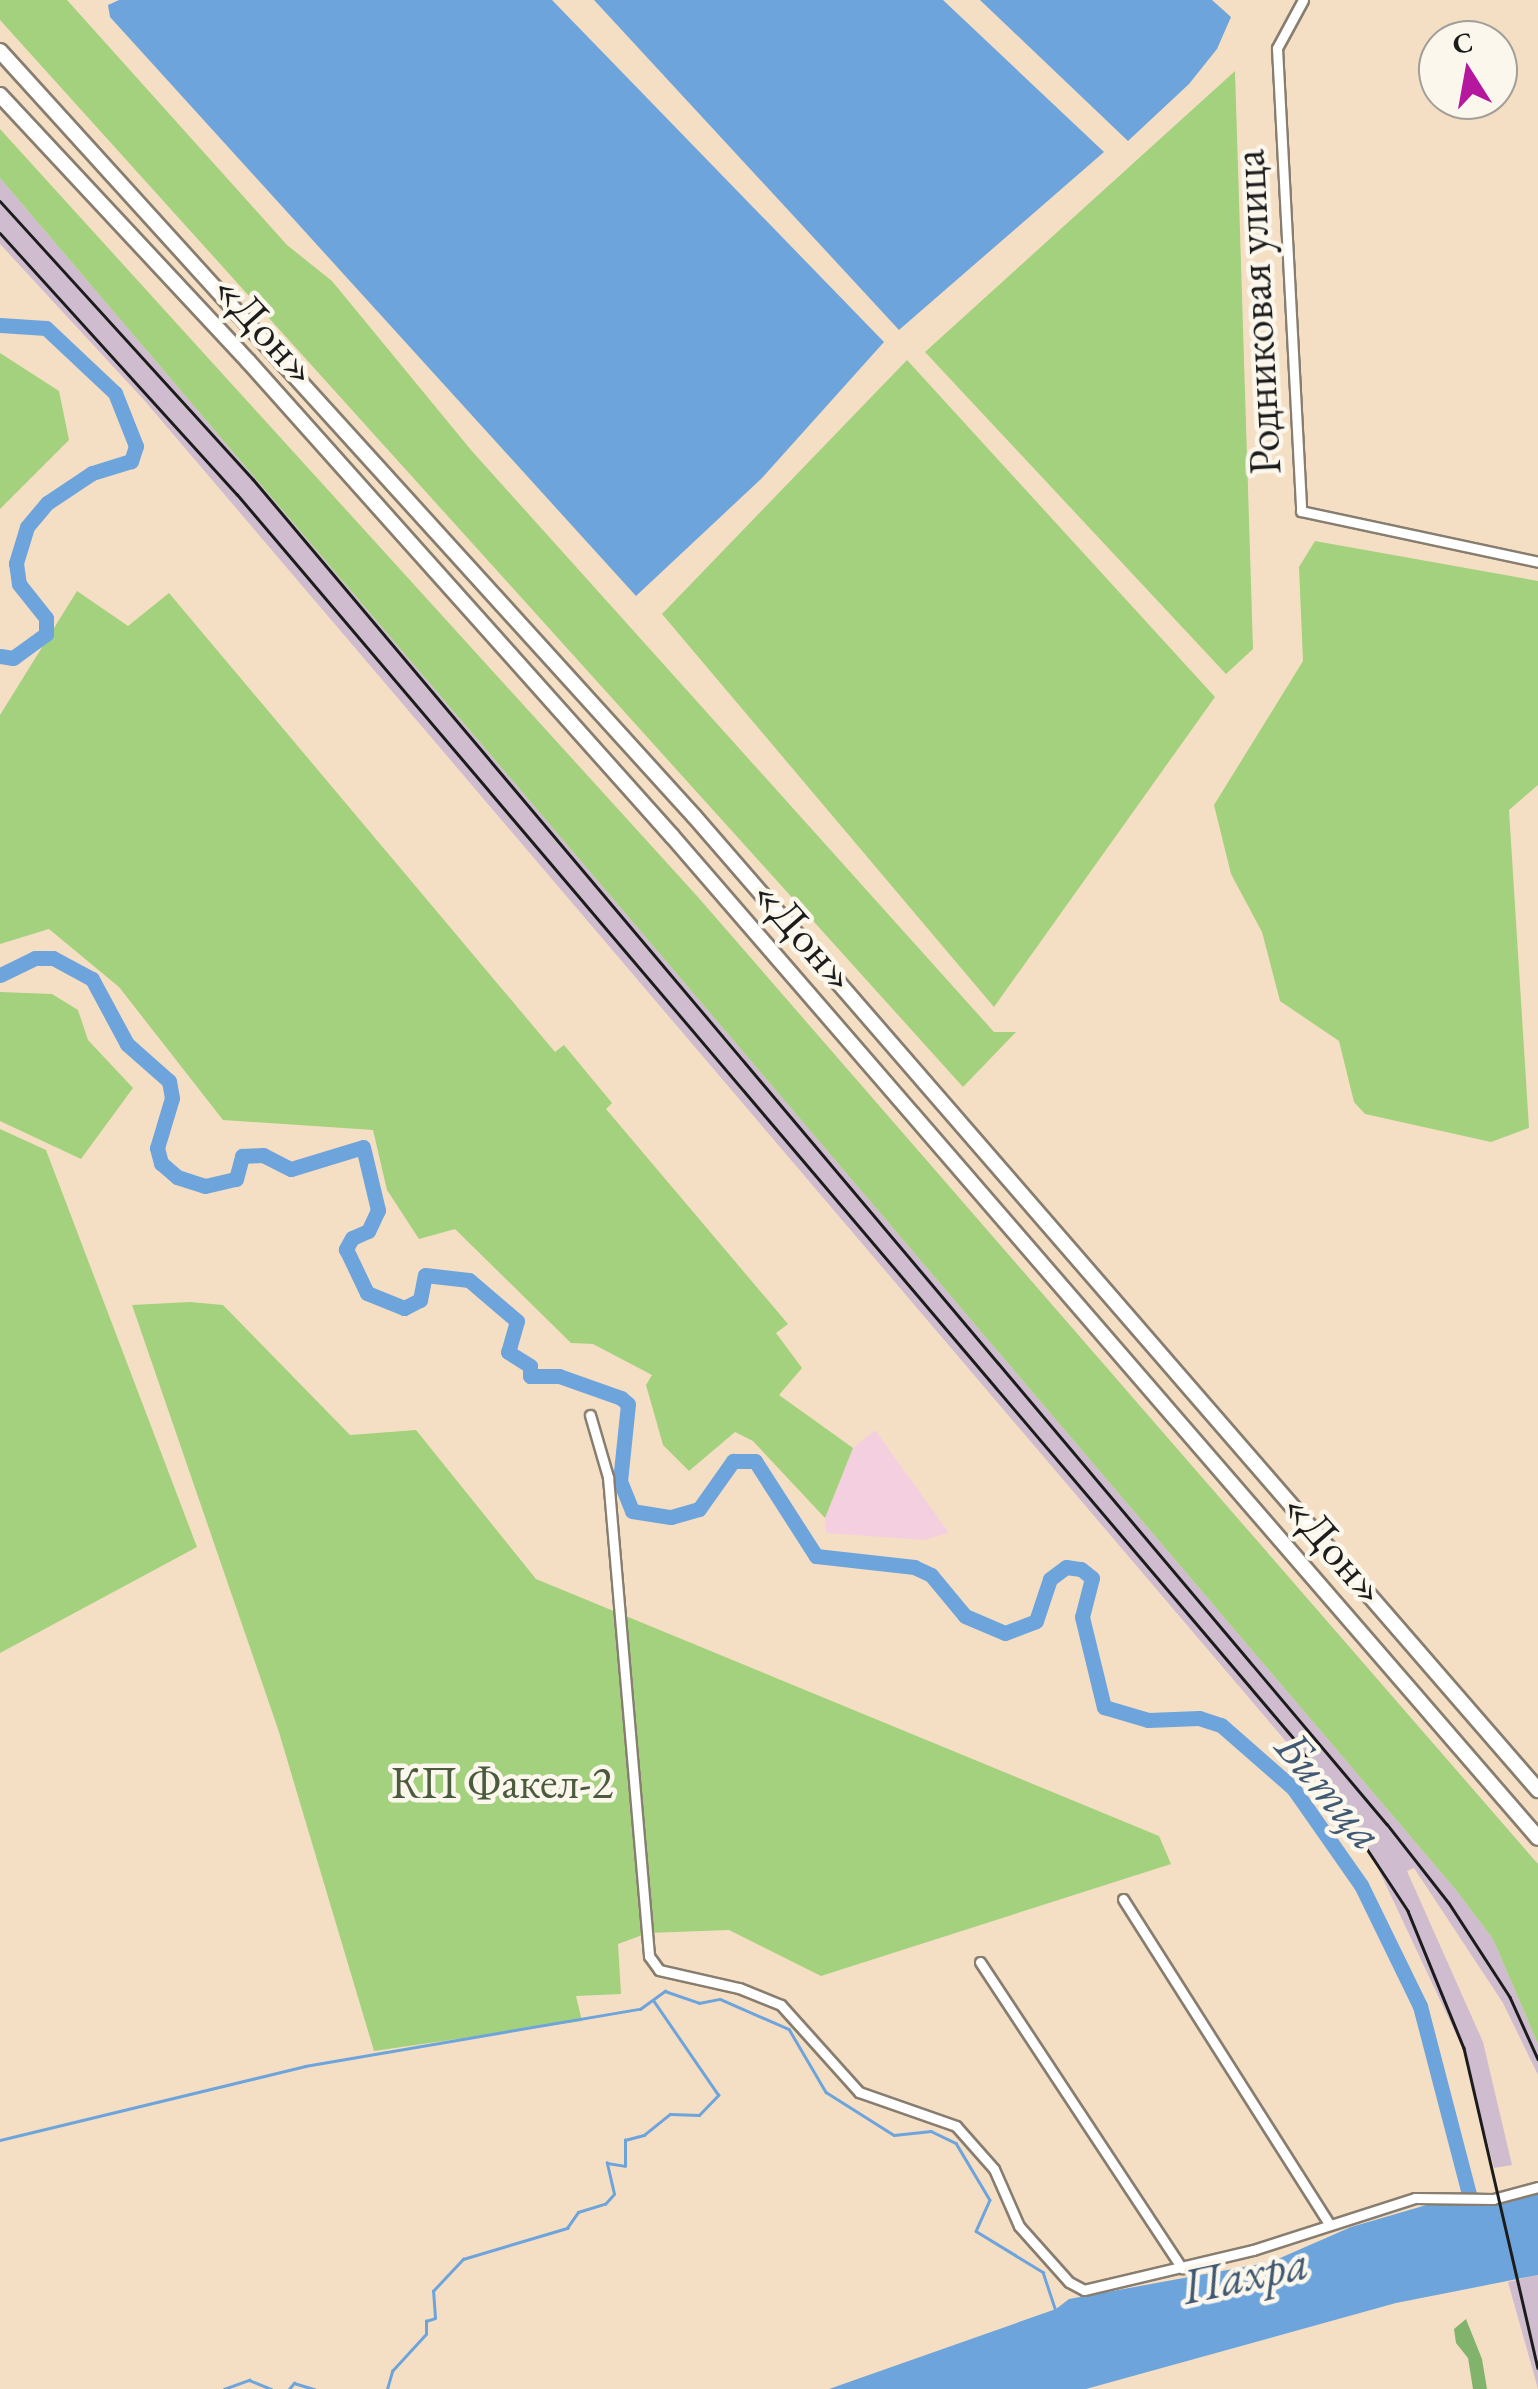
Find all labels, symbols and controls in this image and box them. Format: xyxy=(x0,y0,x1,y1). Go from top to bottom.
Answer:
north arrow xyxy=(1418,20,1518,120)
text: С xyxy=(1449,23,1476,62)
street label: Родниковая улица xyxy=(1222,148,1292,476)
street label: «Дон» xyxy=(202,262,330,396)
street label: «Дон» xyxy=(742,868,868,1002)
street label: «Дон» xyxy=(1272,1481,1398,1615)
water label: Битца xyxy=(1264,1719,1396,1861)
park label: КП Факел-2 xyxy=(391,1756,613,1810)
water label: Пахра xyxy=(1177,2233,1313,2315)

